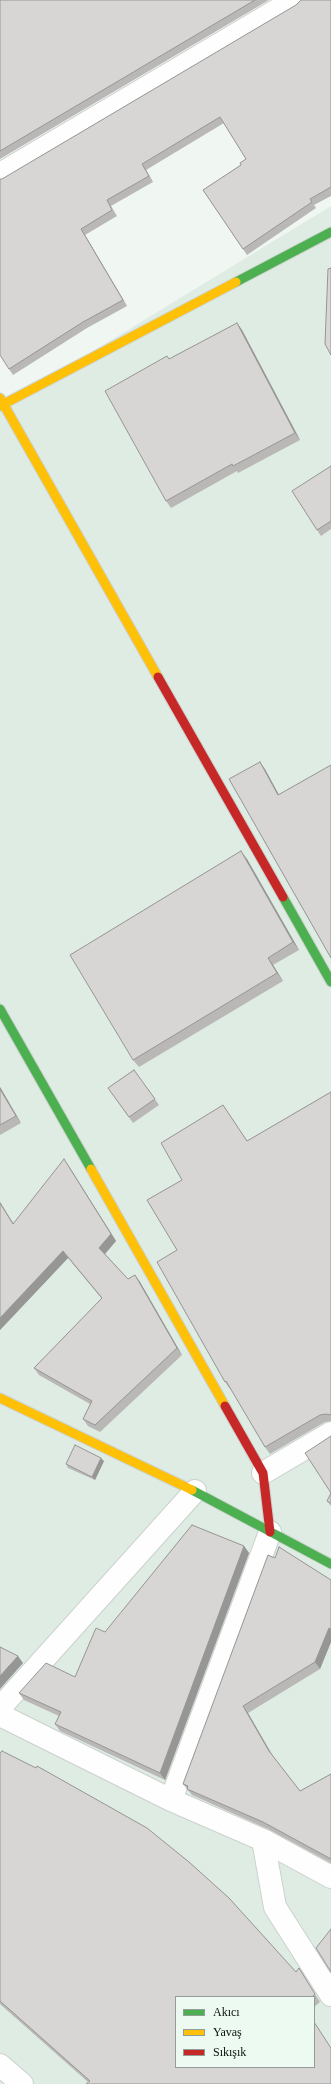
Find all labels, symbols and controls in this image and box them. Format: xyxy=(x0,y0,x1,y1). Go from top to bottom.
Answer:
legend xyxy=(175,1996,315,2068)
text: Akıcı xyxy=(213,2005,240,2019)
text: Yavaş xyxy=(213,2025,242,2039)
text: Sıkışık xyxy=(213,2045,246,2059)

